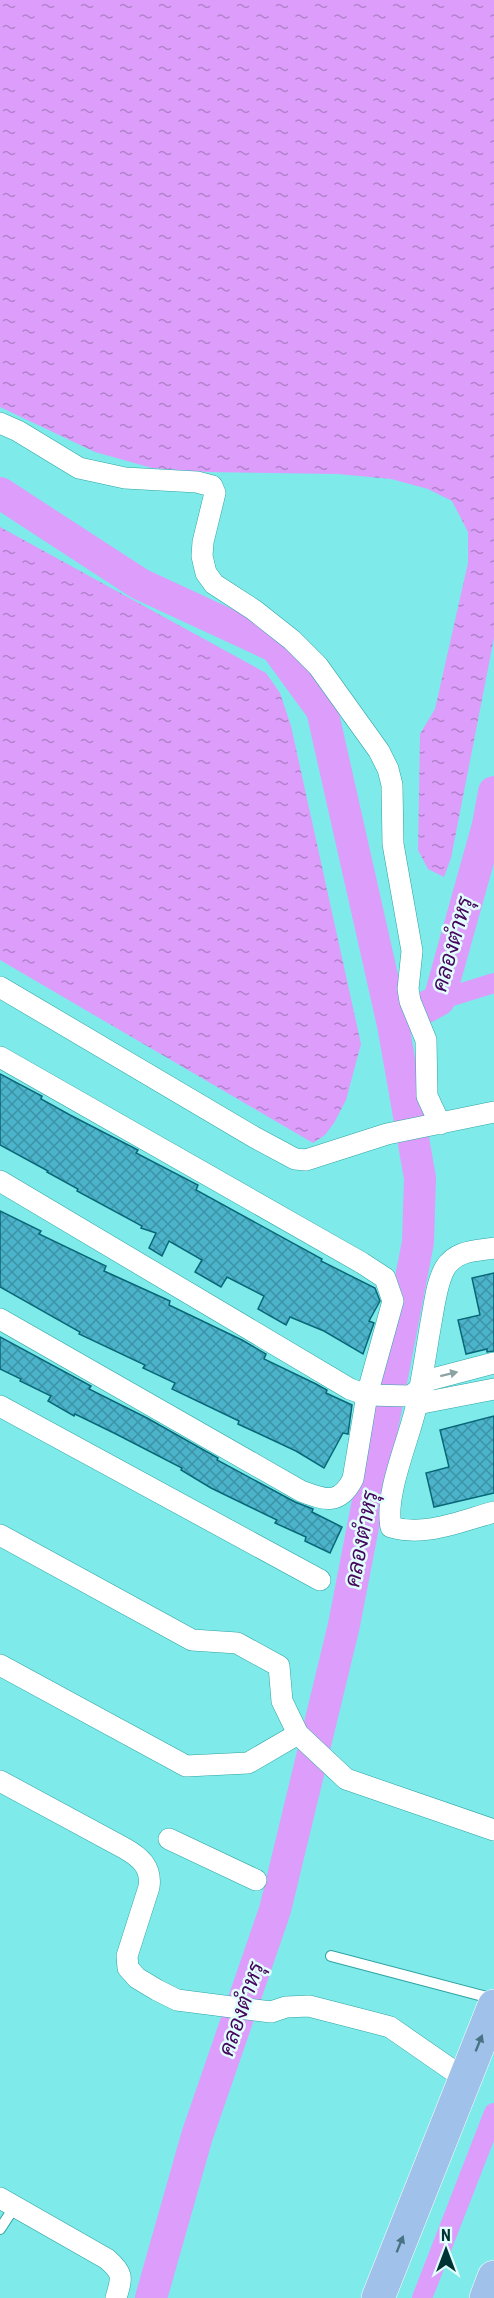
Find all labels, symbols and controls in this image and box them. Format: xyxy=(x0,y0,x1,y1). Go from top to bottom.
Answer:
water label: คลองตำหรุ xyxy=(427,892,481,995)
one-way arrow xyxy=(440,1369,459,1379)
water label: คลองตำหรุ xyxy=(339,1487,386,1590)
water label: คลองตำหรุ xyxy=(213,1958,272,2060)
one-way arrow xyxy=(475,2034,485,2052)
north arrow xyxy=(416,2220,476,2280)
text: N xyxy=(441,2226,451,2245)
one-way arrow xyxy=(395,2234,405,2252)

